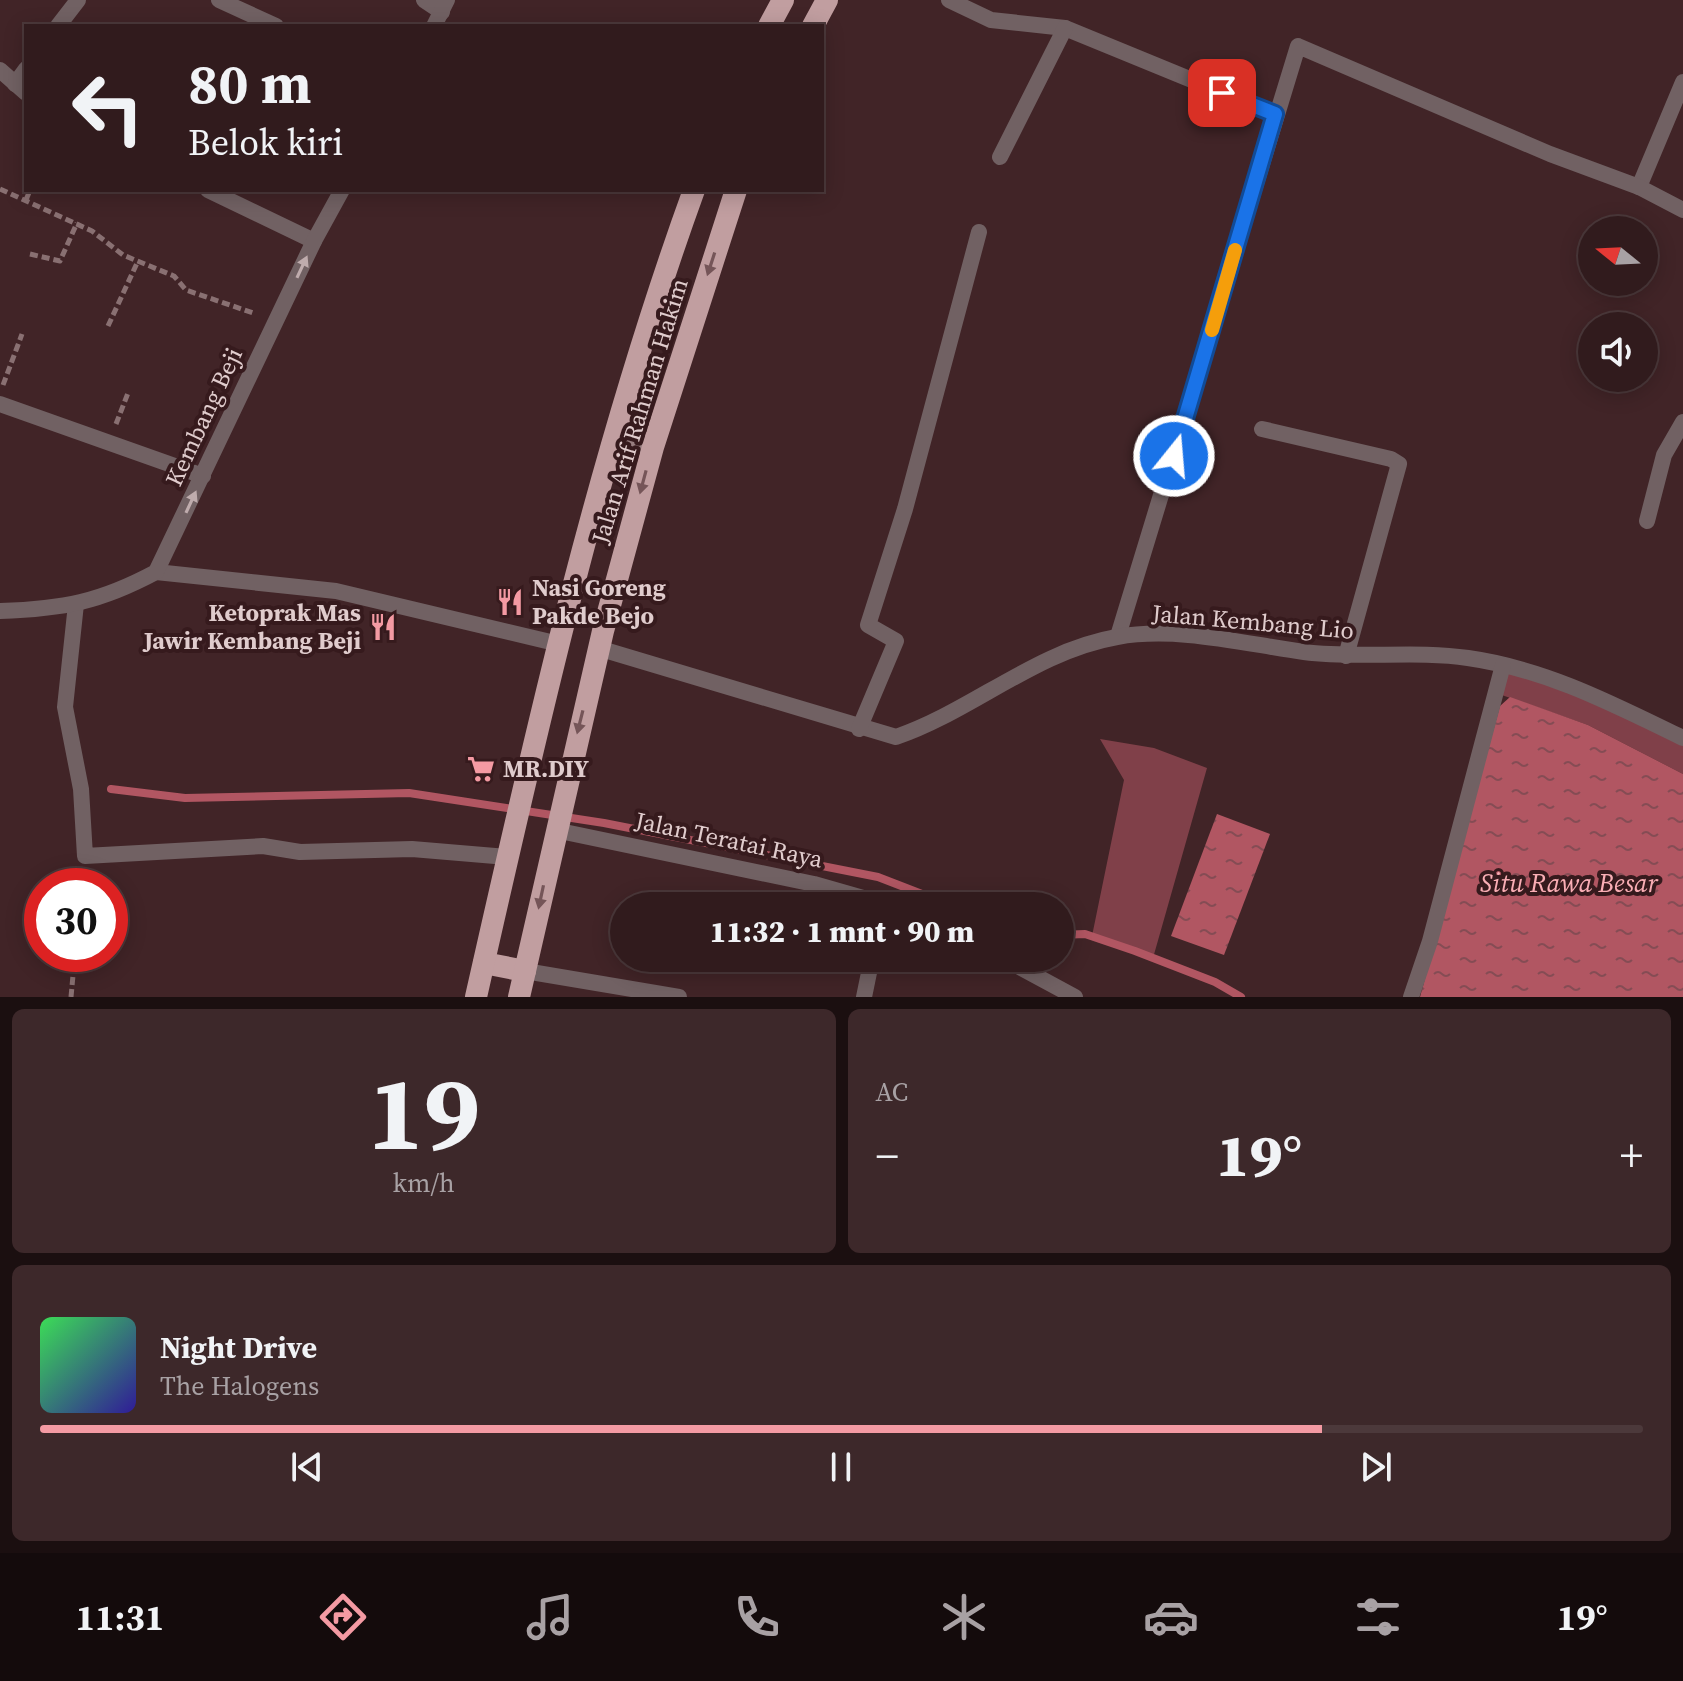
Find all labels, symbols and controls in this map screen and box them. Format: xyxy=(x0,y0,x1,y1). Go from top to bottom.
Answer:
text: 80 m xyxy=(188,45,311,122)
icon: left xyxy=(56,56,160,160)
pin xyxy=(1188,59,1256,127)
icon: arrive xyxy=(1200,71,1244,115)
text: Belok kiri xyxy=(188,118,343,167)
north arrow xyxy=(1578,216,1658,296)
map controls xyxy=(1578,216,1658,392)
one-way arrow xyxy=(704,252,717,276)
one-way arrow xyxy=(295,255,309,279)
street label: Jalan Arif Rahman Hakim xyxy=(583,274,696,548)
button: sound xyxy=(1578,312,1658,392)
street label: Kembang Beji xyxy=(157,342,250,491)
position arrow xyxy=(1132,414,1216,498)
one-way arrow xyxy=(637,469,649,494)
one-way arrow xyxy=(184,490,198,514)
place label: Nasi Goreng Pakde Bejo xyxy=(532,571,666,632)
restaurant icon: Nasi Goreng Pakde Bejo xyxy=(495,587,525,617)
place label: Ketoprak Mas Jawir Kembang Beji xyxy=(142,596,361,657)
street label: Jalan Kembang Lio xyxy=(1150,596,1355,647)
restaurant icon: Ketoprak Mas Jawir Kembang Beji xyxy=(368,612,398,642)
one-way arrow xyxy=(574,709,586,734)
place label: MR.DIY xyxy=(503,752,589,785)
supermarket icon: MR.DIY xyxy=(466,754,496,784)
street label: Jalan Teratai Raya xyxy=(631,803,827,876)
water label: Situ Rawa Besar xyxy=(1480,865,1659,901)
speed limit sign: 30 xyxy=(24,868,128,972)
one-way arrow xyxy=(534,884,546,909)
text: 11:32 · 1 mnt · 90 m xyxy=(710,911,974,952)
text: 19 xyxy=(367,1041,480,1184)
text: AC xyxy=(876,1074,908,1110)
text: 19° xyxy=(1216,1114,1302,1196)
text: − xyxy=(876,1125,899,1186)
text: + xyxy=(1620,1125,1643,1186)
text: km/h xyxy=(393,1165,455,1201)
text: Night Drive xyxy=(160,1327,317,1368)
text: The Halogens xyxy=(160,1368,319,1404)
icon: previous xyxy=(285,1445,329,1489)
icon: pause xyxy=(819,1445,863,1489)
icon: next xyxy=(1354,1445,1398,1489)
icon: directions xyxy=(315,1589,371,1645)
icon: music xyxy=(522,1589,578,1645)
icon: phone xyxy=(729,1589,785,1645)
icon: climate xyxy=(936,1589,992,1645)
icon: car xyxy=(1143,1589,1199,1645)
icon: filters xyxy=(1350,1589,1406,1645)
text: 11:31 xyxy=(75,1593,164,1642)
text: 19° xyxy=(1557,1593,1608,1642)

